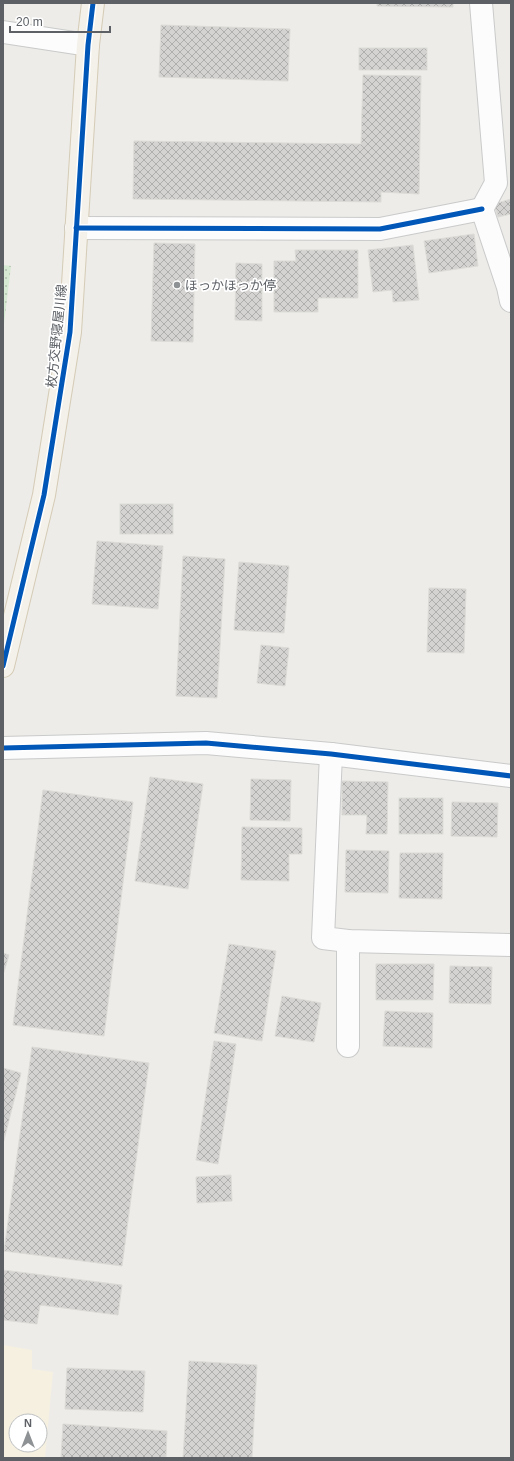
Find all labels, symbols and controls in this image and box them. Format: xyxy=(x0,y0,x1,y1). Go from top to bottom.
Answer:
scale bar xyxy=(10,8,110,34)
text: 20 m xyxy=(16,15,43,29)
place label: ほっかほっか停 xyxy=(185,278,276,293)
marker: ほっかほっか停 xyxy=(172,280,182,290)
street label: 枚方交野寝屋川線 xyxy=(44,284,69,389)
north arrow xyxy=(8,1413,48,1453)
text: N xyxy=(24,1417,32,1429)

